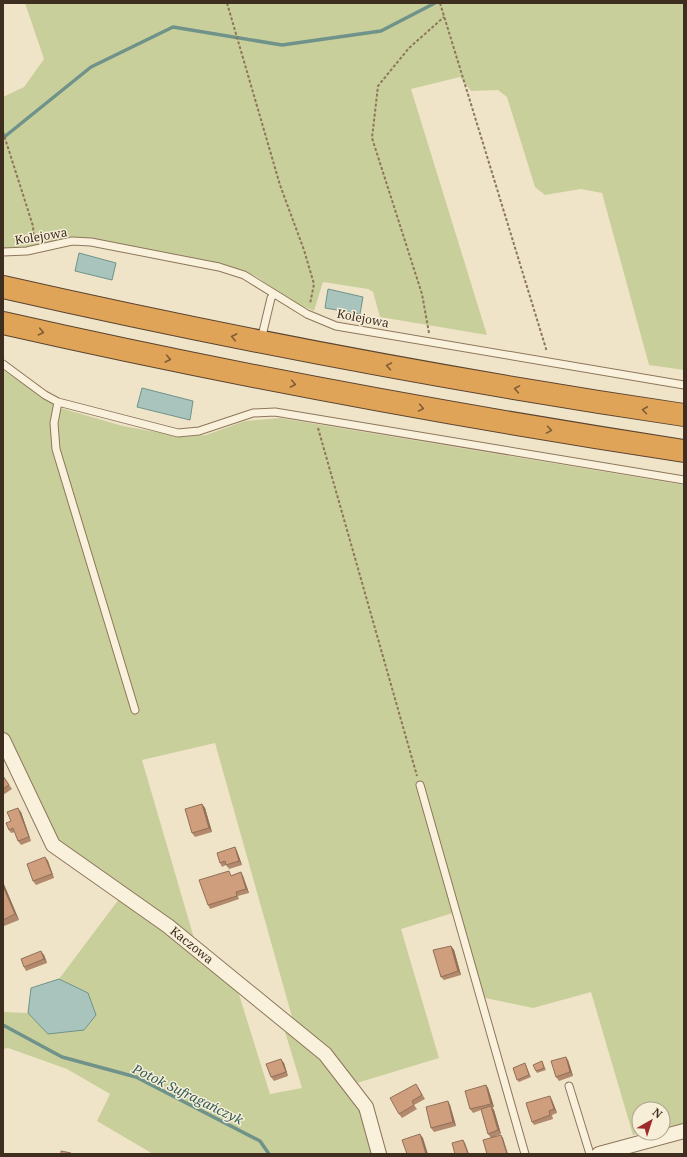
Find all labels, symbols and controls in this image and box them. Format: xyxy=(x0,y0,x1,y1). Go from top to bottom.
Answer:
street label: Kolejowa xyxy=(14,223,69,249)
street label: Kolejowa xyxy=(335,305,391,331)
one-way arrow xyxy=(38,327,44,335)
one-way arrow xyxy=(231,333,237,341)
one-way arrow xyxy=(165,354,171,363)
one-way arrow xyxy=(386,363,392,371)
one-way arrow xyxy=(290,379,296,388)
one-way arrow xyxy=(514,385,520,394)
one-way arrow xyxy=(418,403,424,411)
one-way arrow xyxy=(642,406,648,415)
one-way arrow xyxy=(546,425,552,433)
street label: Kaczowa xyxy=(167,922,217,968)
water label: Potok Sufragańczyk xyxy=(129,1059,247,1129)
north arrow xyxy=(631,1101,671,1141)
text: N xyxy=(650,1104,666,1122)

